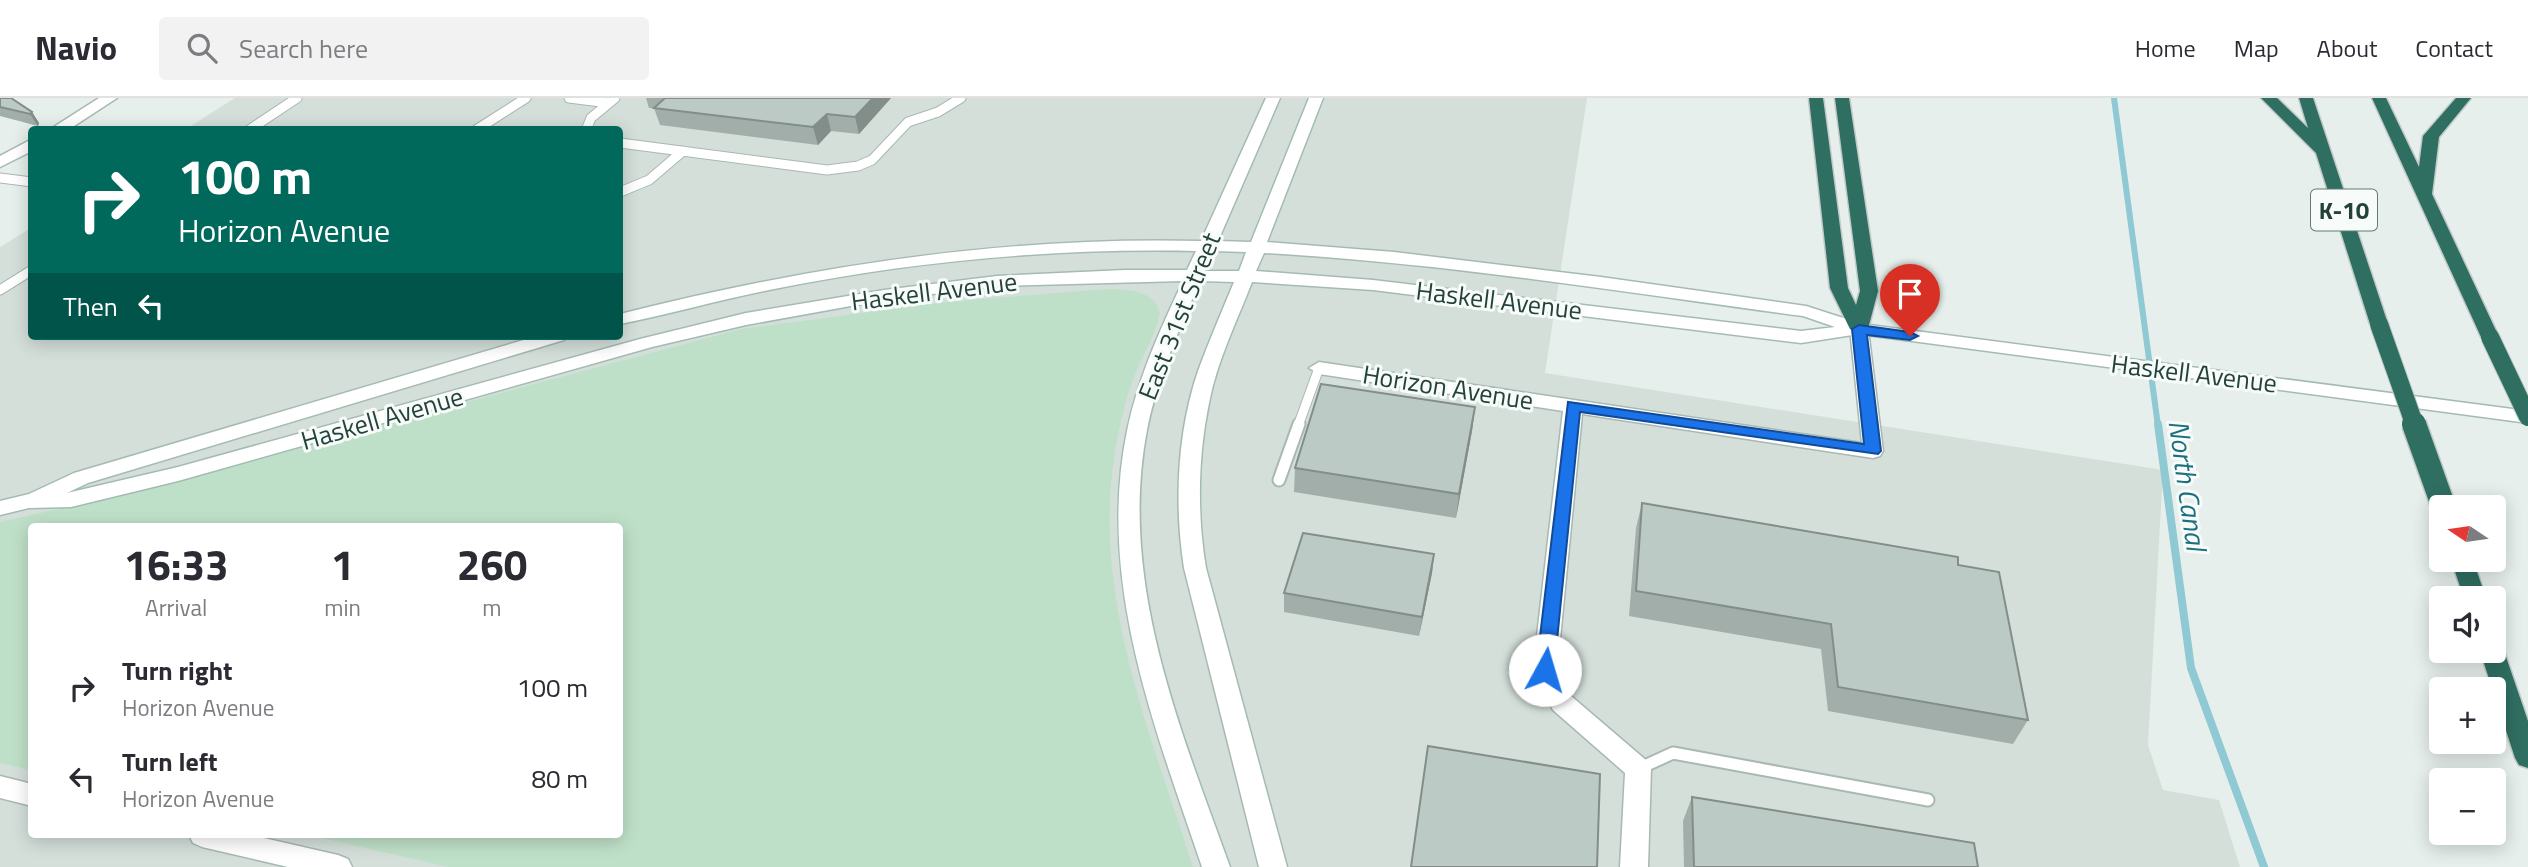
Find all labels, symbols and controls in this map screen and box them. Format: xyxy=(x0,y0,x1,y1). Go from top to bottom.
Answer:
search box xyxy=(159,17,649,80)
text: Navio xyxy=(35,23,117,73)
icon: search xyxy=(183,29,221,67)
text: Search here xyxy=(239,29,368,68)
text: Home xyxy=(2135,30,2196,66)
text: Map xyxy=(2234,30,2279,66)
text: About xyxy=(2317,30,2377,66)
text: Contact xyxy=(2415,30,2493,66)
text: 100 m xyxy=(178,138,312,213)
icon: right xyxy=(63,154,154,245)
road number: K-10 xyxy=(2311,190,2377,230)
text: Horizon Avenue xyxy=(178,206,390,254)
street label: East 31st Street xyxy=(1128,226,1230,406)
street label: Haskell Avenue xyxy=(849,261,1019,321)
pin xyxy=(1880,264,1940,336)
street label: Haskell Avenue xyxy=(1414,270,1584,330)
icon: arrive xyxy=(1891,275,1929,313)
text: Then xyxy=(63,287,118,326)
icon: left xyxy=(132,287,170,325)
street label: Haskell Avenue xyxy=(2109,343,2279,403)
street label: Horizon Avenue xyxy=(1360,354,1536,420)
street label: Haskell Avenue xyxy=(296,376,468,460)
water label: North Canal xyxy=(2158,417,2219,556)
north arrow xyxy=(2429,495,2506,572)
map controls xyxy=(2429,495,2506,845)
text: 16:33 xyxy=(124,532,229,596)
text: 1 xyxy=(331,532,354,596)
text: 260 xyxy=(457,532,527,596)
button: sound xyxy=(2429,586,2506,663)
text: Arrival xyxy=(145,590,207,625)
text: min xyxy=(324,590,361,625)
text: m xyxy=(482,590,502,625)
position arrow xyxy=(1508,633,1582,707)
text: Turn right xyxy=(122,651,233,690)
text: 100 m xyxy=(517,668,588,707)
icon: right xyxy=(63,669,101,707)
button: + xyxy=(2429,677,2506,754)
text: Horizon Avenue xyxy=(122,690,274,725)
text: Turn left xyxy=(122,742,217,781)
text: 80 m xyxy=(531,759,588,798)
icon: left xyxy=(63,760,101,798)
button: − xyxy=(2429,768,2506,845)
text: Horizon Avenue xyxy=(122,781,274,816)

